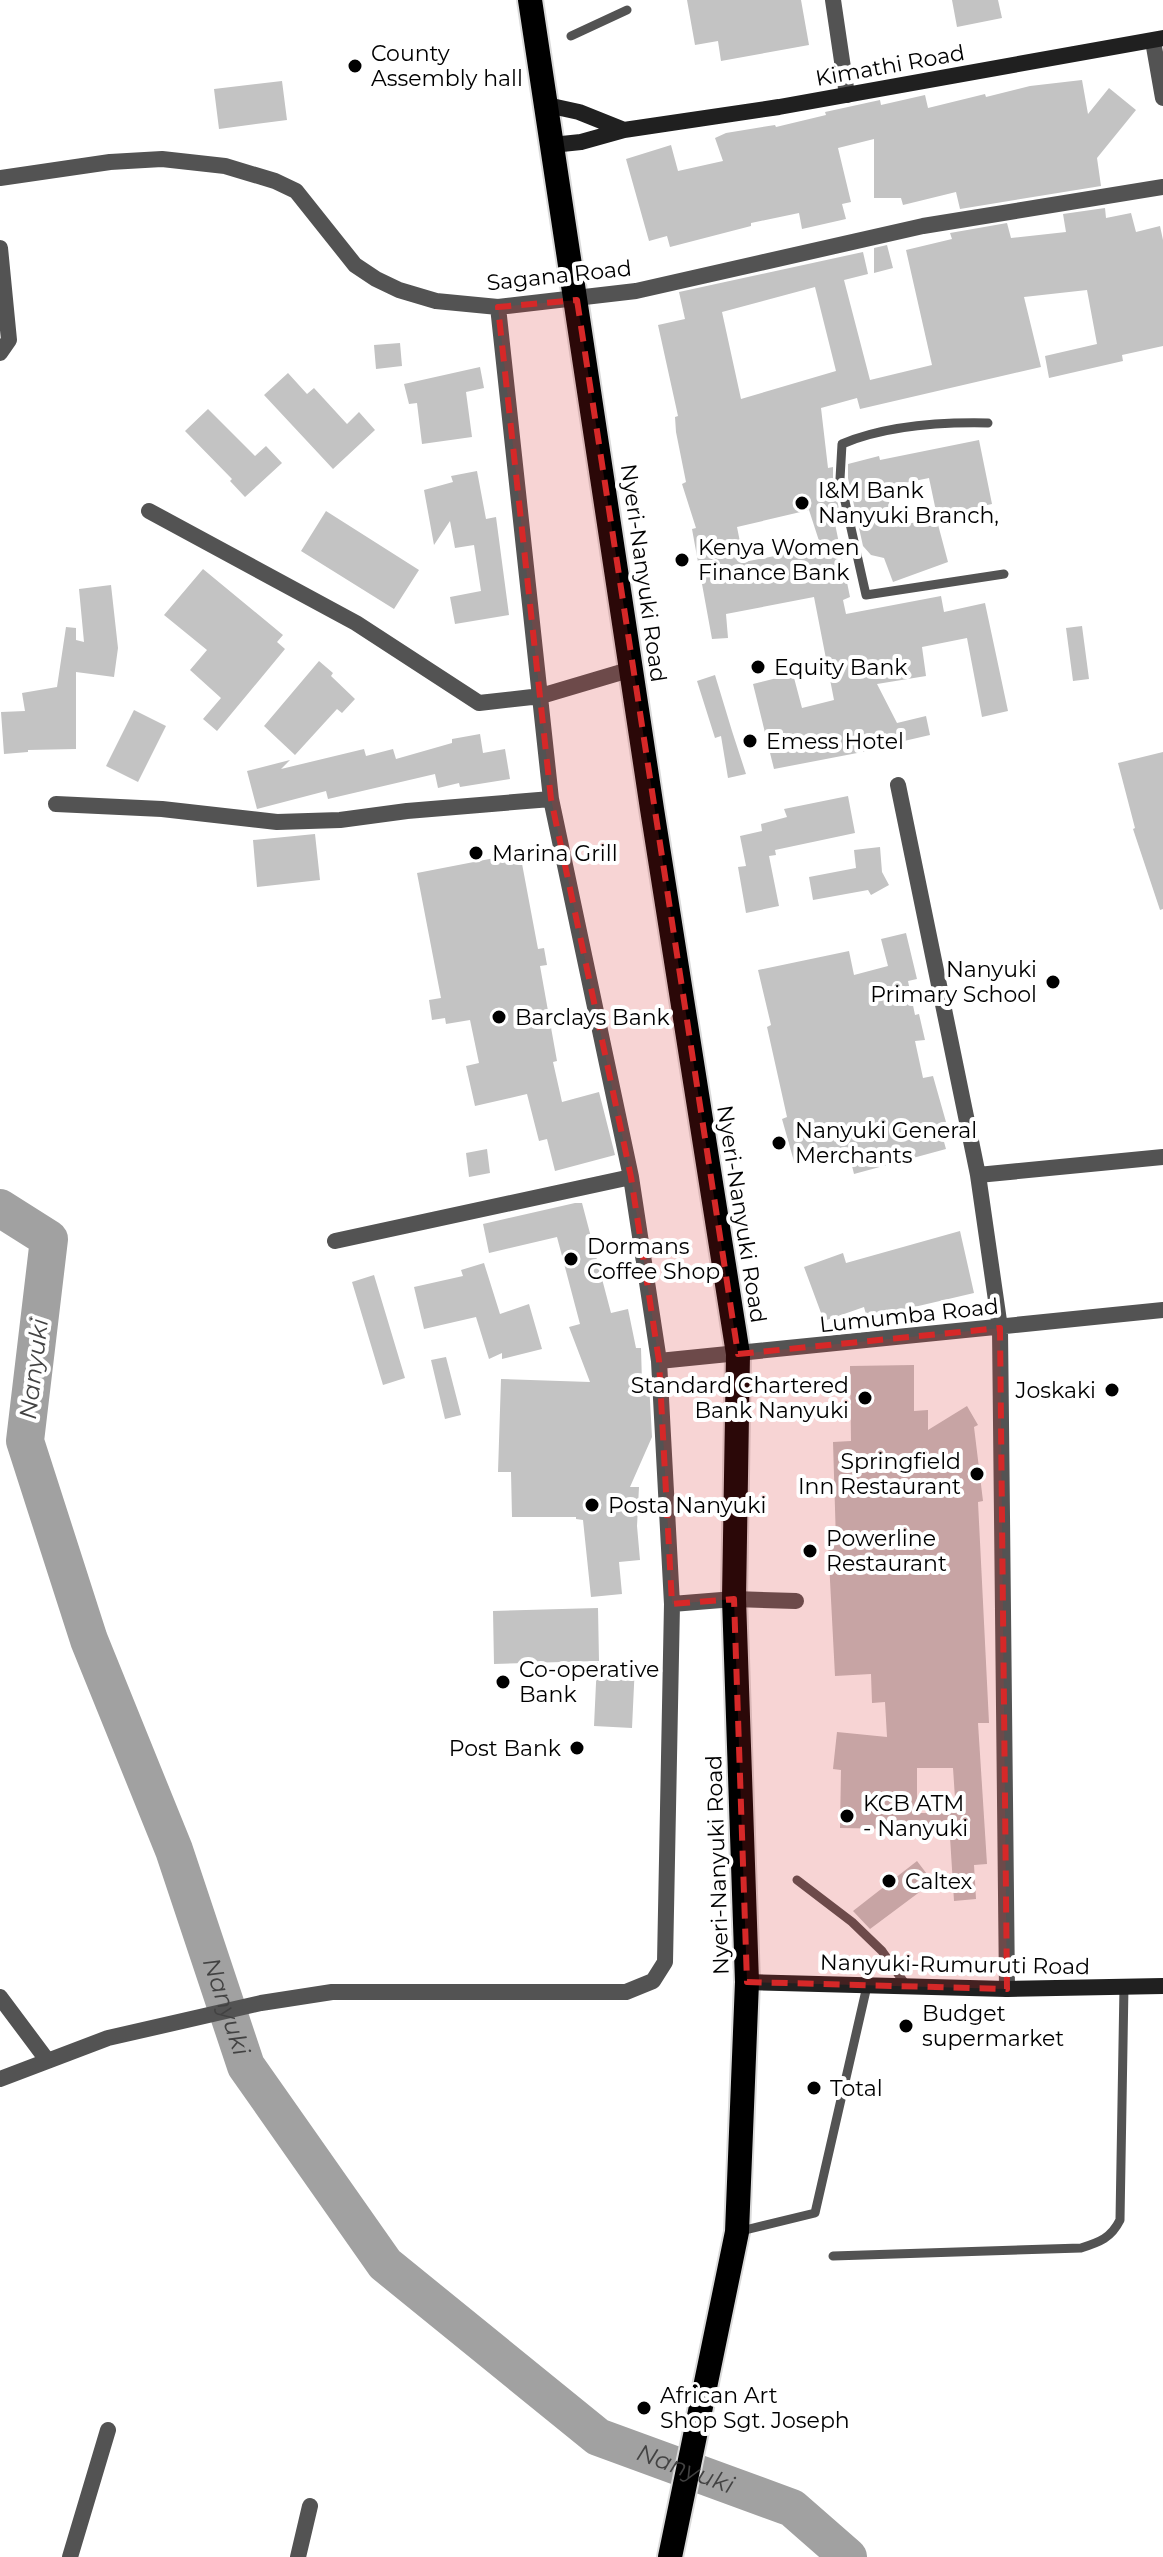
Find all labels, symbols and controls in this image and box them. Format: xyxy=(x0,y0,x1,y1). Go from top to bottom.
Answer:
street label: Kimathi Road xyxy=(813,39,967,92)
place label: County Assembly hall xyxy=(371,40,523,92)
marker: County Assembly hall xyxy=(346,57,364,75)
street label: Sagana Road xyxy=(485,254,633,297)
street label: Nyeri-Nanyuki Road xyxy=(615,462,672,684)
place label: I&M Bank Nanyuki Branch, xyxy=(818,477,999,529)
marker: I&M Bank Nanyuki Branch, xyxy=(793,494,811,512)
place label: Kenya Women Finance Bank xyxy=(698,534,860,586)
marker: Kenya Women Finance Bank xyxy=(673,551,691,569)
place label: Equity Bank xyxy=(774,654,908,681)
marker: Equity Bank xyxy=(749,658,767,676)
place label: Emess Hotel xyxy=(766,728,904,755)
marker: Emess Hotel xyxy=(741,732,759,750)
place label: Marina Grill xyxy=(492,840,618,867)
marker: Marina Grill xyxy=(467,844,485,862)
place label: Nanyuki Primary School xyxy=(870,956,1037,1008)
marker: Nanyuki Primary School xyxy=(1044,973,1062,991)
place label: Barclays Bank xyxy=(515,1004,671,1031)
marker: Barclays Bank xyxy=(490,1008,508,1026)
street label: Nyeri-Nanyuki Road xyxy=(711,1103,772,1325)
place label: Nanyuki General Merchants xyxy=(795,1117,977,1169)
marker: Nanyuki General Merchants xyxy=(770,1134,788,1152)
place label: Dormans Coffee Shop xyxy=(587,1233,720,1285)
marker: Dormans Coffee Shop xyxy=(562,1250,580,1268)
street label: Lumumba Road xyxy=(818,1293,1000,1338)
water label: Nanyuki xyxy=(13,1316,54,1421)
place label: Standard Chartered Bank Nanyuki xyxy=(631,1372,849,1424)
place label: Joskaki xyxy=(1014,1377,1096,1404)
marker: Joskaki xyxy=(1103,1381,1121,1399)
marker: Standard Chartered Bank Nanyuki xyxy=(856,1389,874,1407)
place label: Springfield Inn Restaurant xyxy=(798,1448,961,1500)
marker: Springfield Inn Restaurant xyxy=(968,1465,986,1483)
place label: Posta Nanyuki xyxy=(608,1492,766,1519)
marker: Posta Nanyuki xyxy=(583,1496,601,1514)
place label: Powerline Restaurant xyxy=(826,1525,947,1577)
marker: Powerline Restaurant xyxy=(801,1542,819,1560)
place label: Co-operative Bank xyxy=(519,1656,659,1708)
marker: Co-operative Bank xyxy=(494,1673,512,1691)
place label: Post Bank xyxy=(449,1735,562,1762)
marker: Post Bank xyxy=(568,1739,586,1757)
street label: Nyeri-Nanyuki Road xyxy=(700,1755,735,1975)
place label: KCB ATM - Nanyuki xyxy=(863,1790,968,1842)
marker: KCB ATM - Nanyuki xyxy=(838,1807,856,1825)
place label: Caltex xyxy=(905,1868,973,1895)
marker: Caltex xyxy=(880,1872,898,1890)
street label: Nanyuki-Rumuruti Road xyxy=(820,1949,1090,1980)
water label: Nanyuki xyxy=(197,1954,257,2060)
place label: Budget supermarket xyxy=(922,2000,1064,2052)
marker: Budget supermarket xyxy=(897,2017,915,2035)
place label: Total xyxy=(830,2075,883,2102)
marker: Total xyxy=(805,2079,823,2097)
place label: African Art Shop Sgt. Joseph xyxy=(660,2382,850,2434)
marker: African Art Shop Sgt. Joseph xyxy=(635,2399,653,2417)
water label: Nanyuki xyxy=(633,2437,739,2500)

